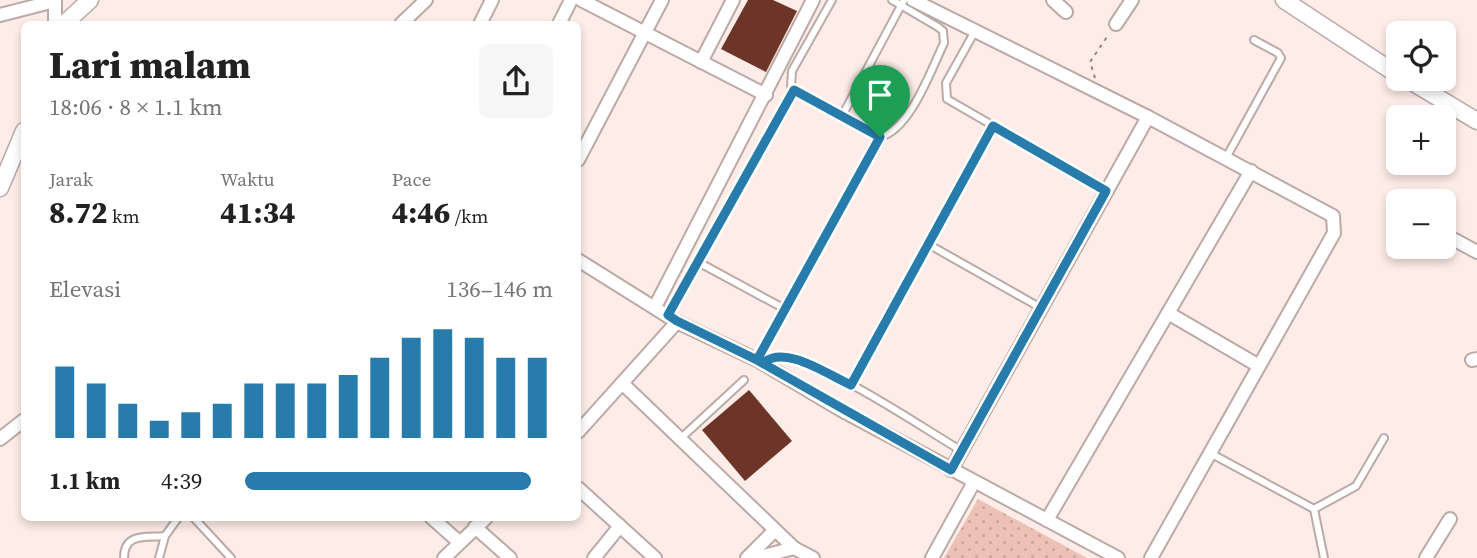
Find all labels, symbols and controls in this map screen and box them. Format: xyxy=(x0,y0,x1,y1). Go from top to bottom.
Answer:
map controls xyxy=(1386,21,1456,259)
button: locate xyxy=(1386,21,1456,91)
text: Lari malam xyxy=(49,39,251,91)
button: share xyxy=(479,44,553,118)
pin xyxy=(850,65,910,137)
icon: arrive xyxy=(861,76,899,114)
text: 18:06 · 8 × 1.1 km xyxy=(49,91,223,123)
button: + xyxy=(1386,105,1456,175)
text: Jarak xyxy=(49,166,93,192)
text: Waktu xyxy=(220,166,275,192)
text: Pace xyxy=(392,166,431,192)
button: − xyxy=(1386,189,1456,259)
text: 8.72 xyxy=(49,192,108,233)
text: 41:34 xyxy=(220,192,295,233)
text: 4:46 xyxy=(392,192,450,233)
text: km xyxy=(108,203,140,229)
text: /km xyxy=(450,203,488,229)
text: Elevasi xyxy=(49,273,121,305)
text: 136–146 m xyxy=(446,273,553,305)
text: 1.1 km xyxy=(49,465,120,497)
text: 4:39 xyxy=(161,465,202,497)

